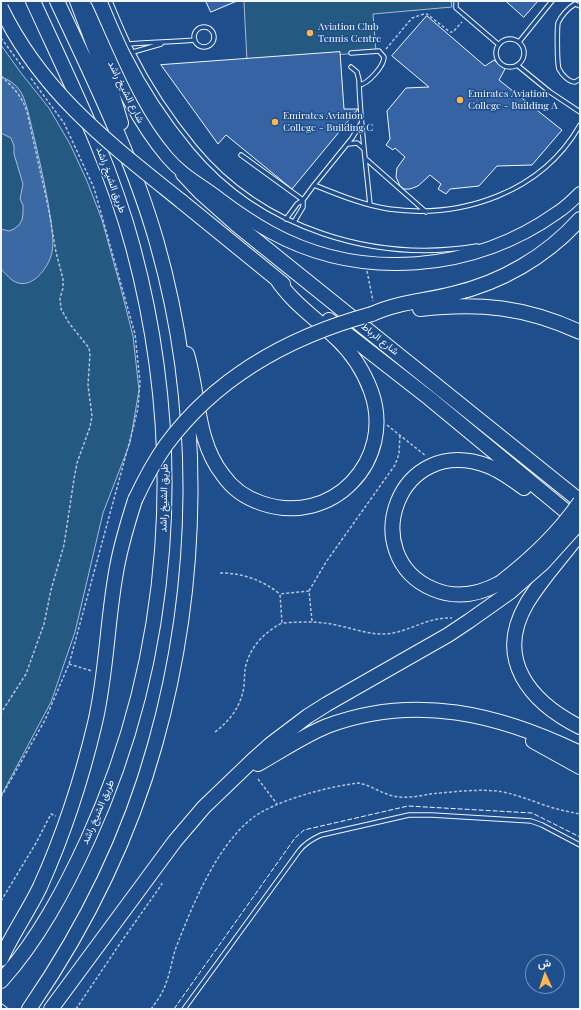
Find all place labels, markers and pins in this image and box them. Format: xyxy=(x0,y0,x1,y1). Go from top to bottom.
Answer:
place label: Aviation Club Tennis Centre xyxy=(318,21,381,44)
marker: Aviation Club Tennis Centre xyxy=(305,28,315,38)
place label: Emirates Aviation College - Building A xyxy=(468,88,558,112)
marker: Emirates Aviation College - Building A xyxy=(455,95,465,105)
place label: Emirates Aviation College - Building C xyxy=(283,110,373,134)
marker: Emirates Aviation College - Building C xyxy=(270,117,280,127)

